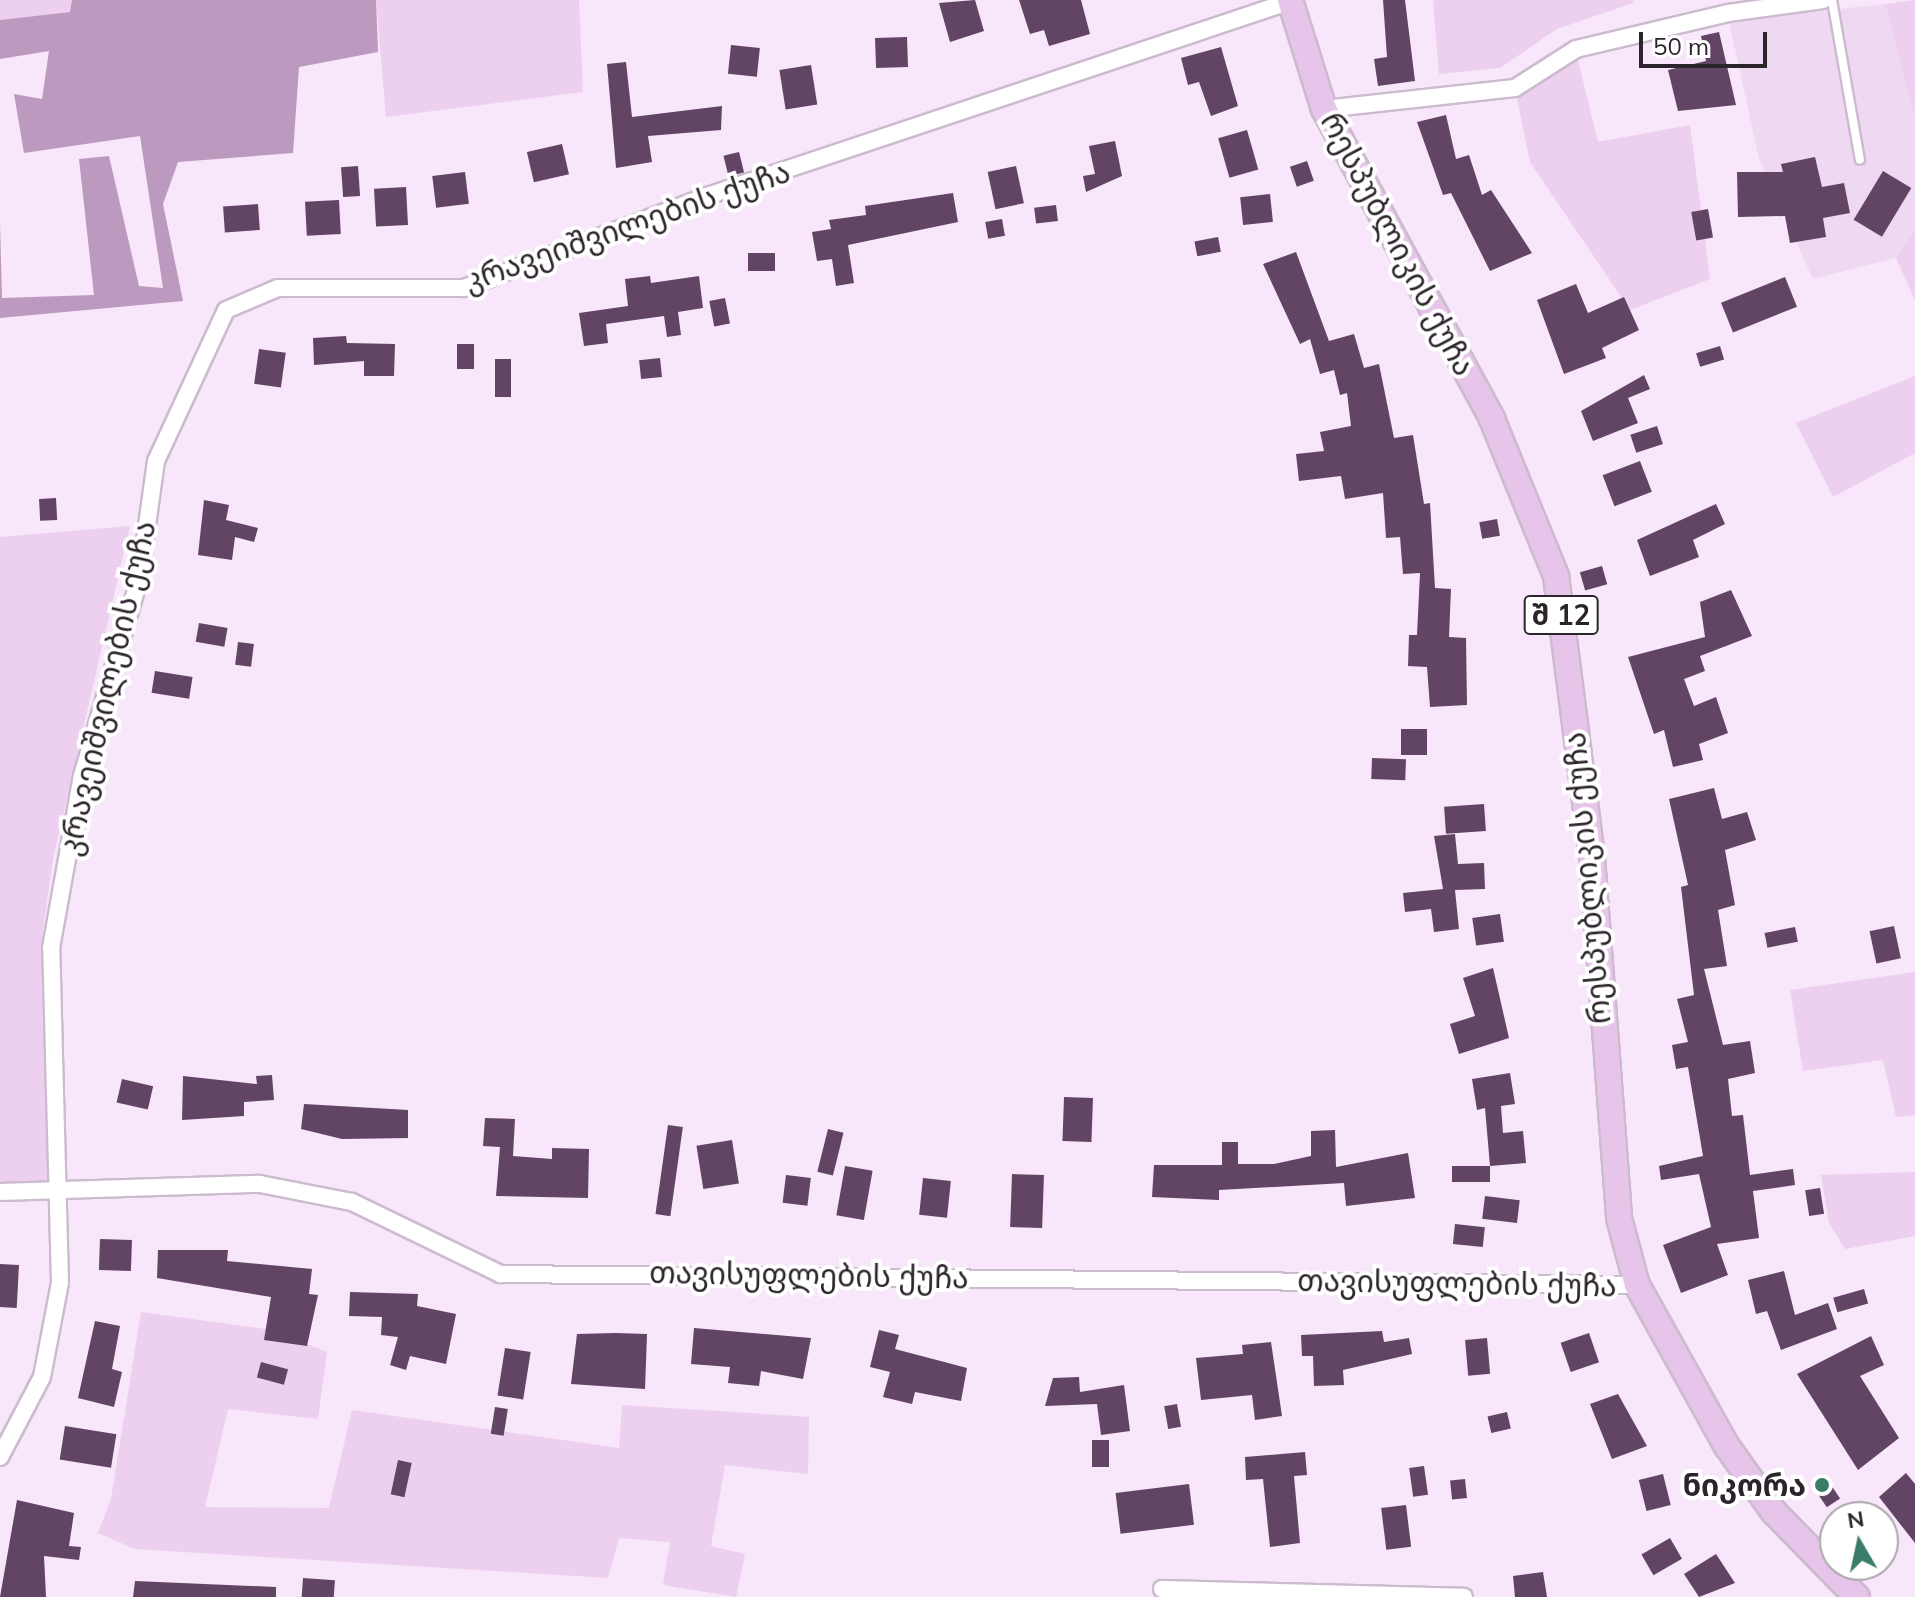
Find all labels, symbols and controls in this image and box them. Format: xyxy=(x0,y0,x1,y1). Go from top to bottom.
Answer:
scale bar xyxy=(1643,16,1771,66)
text: 50 m xyxy=(1653,31,1709,61)
street label: რესპუბლიკის ქუჩა xyxy=(1313,106,1483,382)
street label: კრავეიშვილების ქუჩა xyxy=(459,153,795,299)
street label: კრავეიშვილების ქუჩა xyxy=(51,517,163,859)
road number: შ 12 xyxy=(1523,591,1599,639)
street label: რესპუბლიკის ქუჩა xyxy=(1556,730,1618,1026)
street label: თავისუფლების ქუჩა xyxy=(649,1254,969,1296)
street label: თავისუფლების ქუჩა xyxy=(1297,1262,1617,1304)
place label: ნიკორა xyxy=(1682,1467,1806,1503)
marker: ნიკორა xyxy=(1813,1476,1831,1494)
north arrow xyxy=(1819,1501,1899,1581)
text: N xyxy=(1845,1504,1866,1534)

